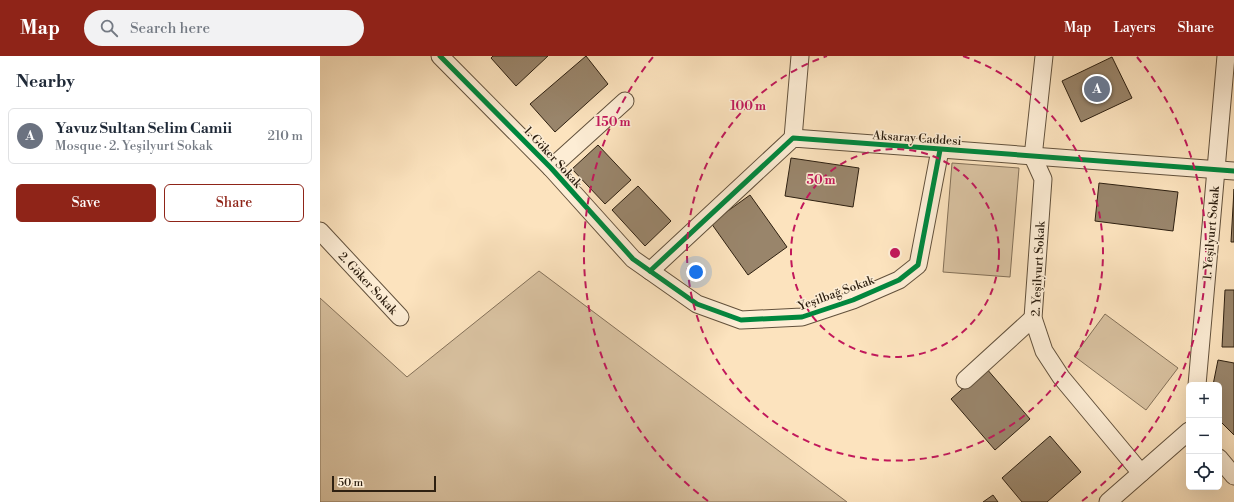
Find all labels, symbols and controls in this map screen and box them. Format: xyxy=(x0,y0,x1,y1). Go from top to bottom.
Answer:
search box xyxy=(84,10,364,46)
text: Map xyxy=(20,16,60,40)
icon: search xyxy=(98,17,120,39)
text: Search here xyxy=(130,19,210,38)
text: Map xyxy=(1064,19,1091,37)
text: Layers xyxy=(1113,19,1156,37)
text: Share xyxy=(1178,19,1214,37)
text: Nearby xyxy=(16,71,75,93)
pin: A xyxy=(1084,74,1110,104)
text: 100 m xyxy=(730,99,766,114)
text: 150 m xyxy=(596,115,630,130)
text: Yavuz Sultan Selim Camii xyxy=(55,119,232,138)
street label: 1. Göker Sokak xyxy=(520,123,585,192)
text: A xyxy=(25,128,35,144)
text: 210 m xyxy=(268,128,303,144)
street label: Aksaray Caddesi xyxy=(871,128,962,149)
text: Mosque · 2. Yeşilyurt Sokak xyxy=(55,138,212,154)
text: 50 m xyxy=(806,173,836,188)
button: Save xyxy=(16,184,156,222)
button: Share xyxy=(164,184,304,222)
street label: 1. Yeşilyurt Sokak xyxy=(1200,185,1223,281)
street label: 2. Yeşilyurt Sokak xyxy=(1029,220,1049,317)
centre of rings xyxy=(888,246,902,260)
street label: 2. Göker Sokak xyxy=(335,249,401,318)
your location xyxy=(686,262,706,282)
street label: Yeşilbağ Sokak xyxy=(795,272,877,315)
map controls xyxy=(1186,382,1222,490)
button: + xyxy=(1186,382,1222,418)
button: − xyxy=(1186,418,1222,454)
button: locate xyxy=(1186,454,1222,490)
scale bar xyxy=(332,474,436,493)
text: 50 m xyxy=(338,476,363,490)

